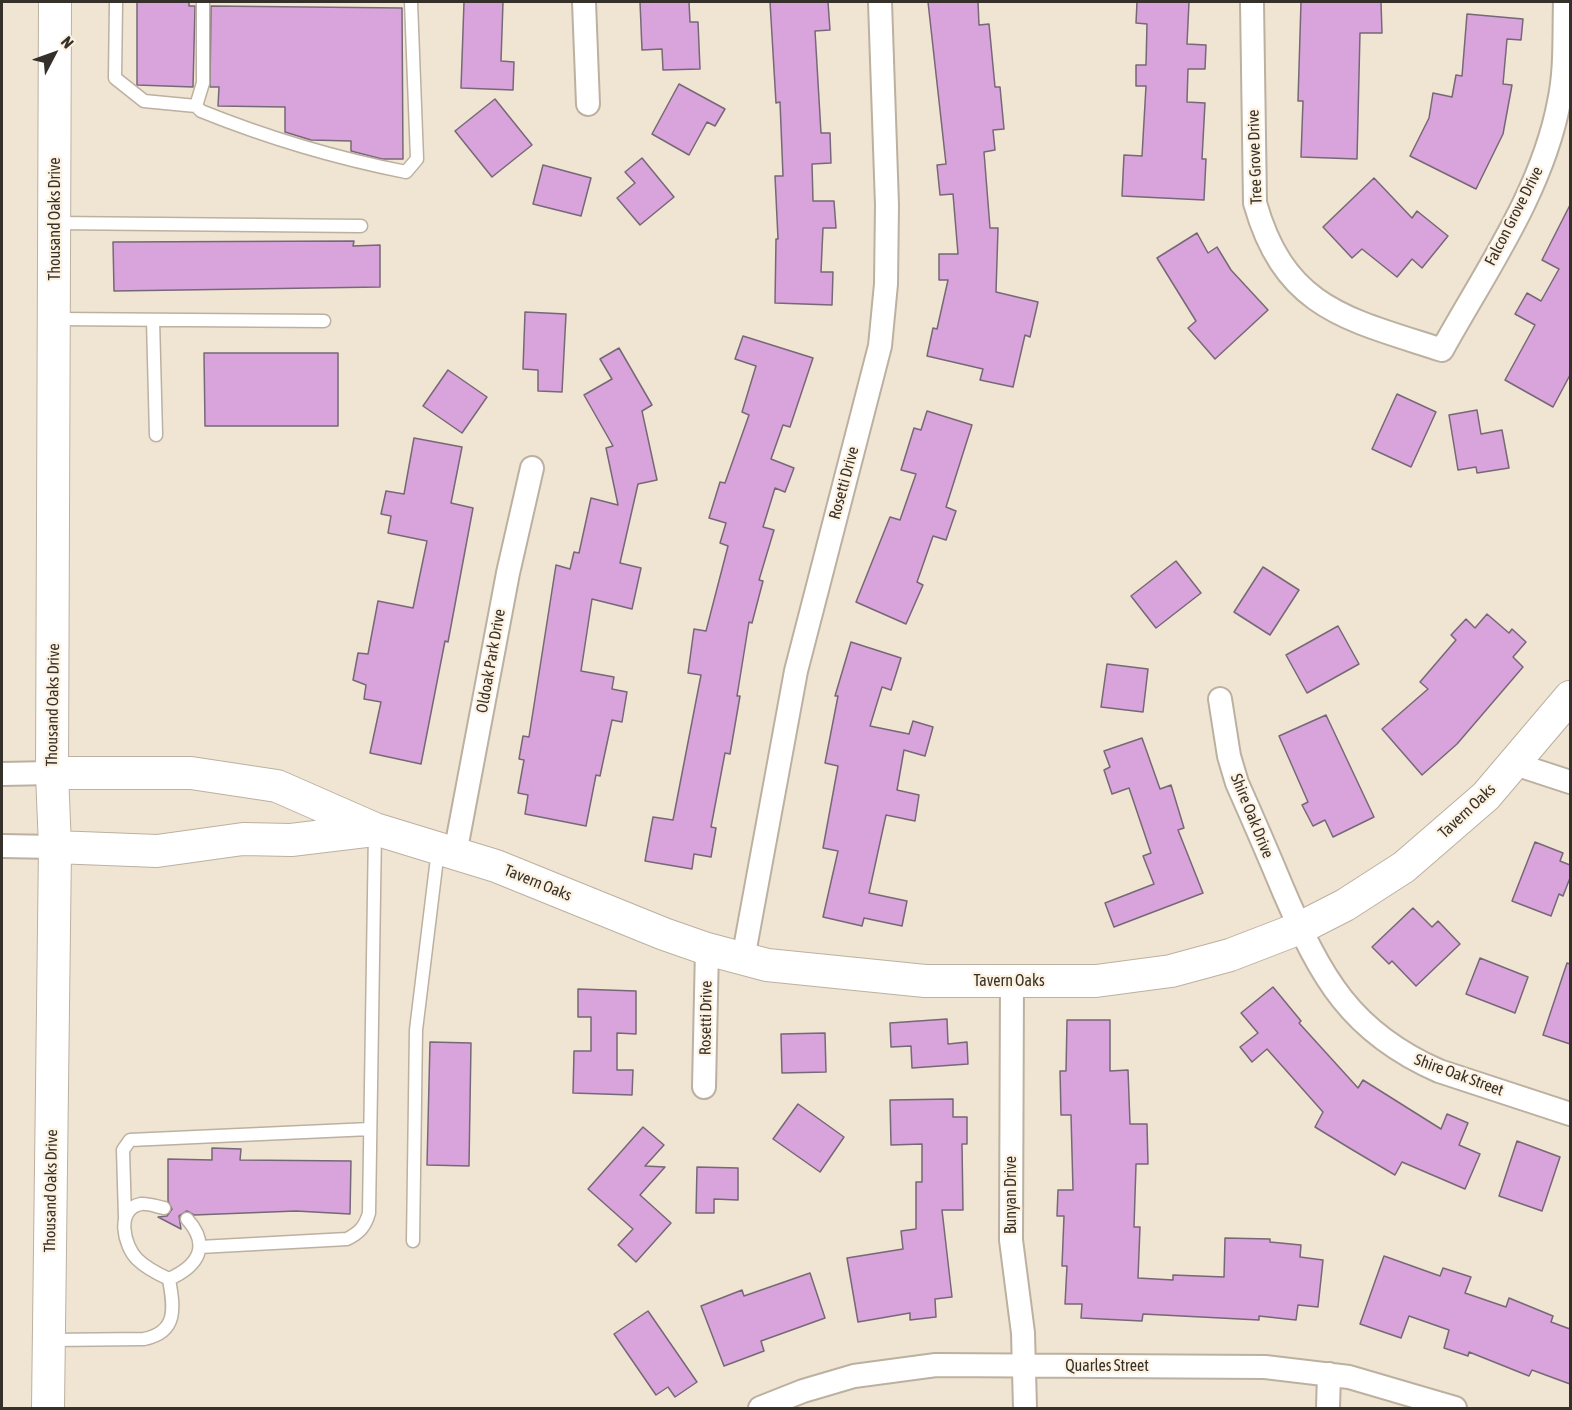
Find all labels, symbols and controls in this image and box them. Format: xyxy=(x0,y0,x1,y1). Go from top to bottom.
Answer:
north arrow xyxy=(24,24,84,84)
text: N xyxy=(58,33,77,52)
street label: Tree Grove Drive xyxy=(1244,109,1266,205)
street label: Thousand Oaks Drive xyxy=(45,157,65,281)
street label: Falcon Grove Drive xyxy=(1481,163,1547,269)
street label: Rosetti Drive xyxy=(825,444,863,522)
street label: Oldoak Park Drive xyxy=(472,608,510,714)
street label: Thousand Oaks Drive xyxy=(42,643,64,767)
street label: Shire Oak Drive xyxy=(1226,771,1278,861)
street label: Tavern Oaks xyxy=(1434,780,1500,842)
street label: Tavern Oaks xyxy=(501,861,575,905)
street label: Tavern Oaks xyxy=(973,971,1045,991)
street label: Rosetti Drive xyxy=(696,981,716,1055)
street label: Shire Oak Street xyxy=(1412,1050,1506,1100)
street label: Thousand Oaks Drive xyxy=(40,1129,62,1253)
street label: Bunyan Drive xyxy=(1001,1156,1021,1234)
street label: Quarles Street xyxy=(1065,1356,1149,1376)

